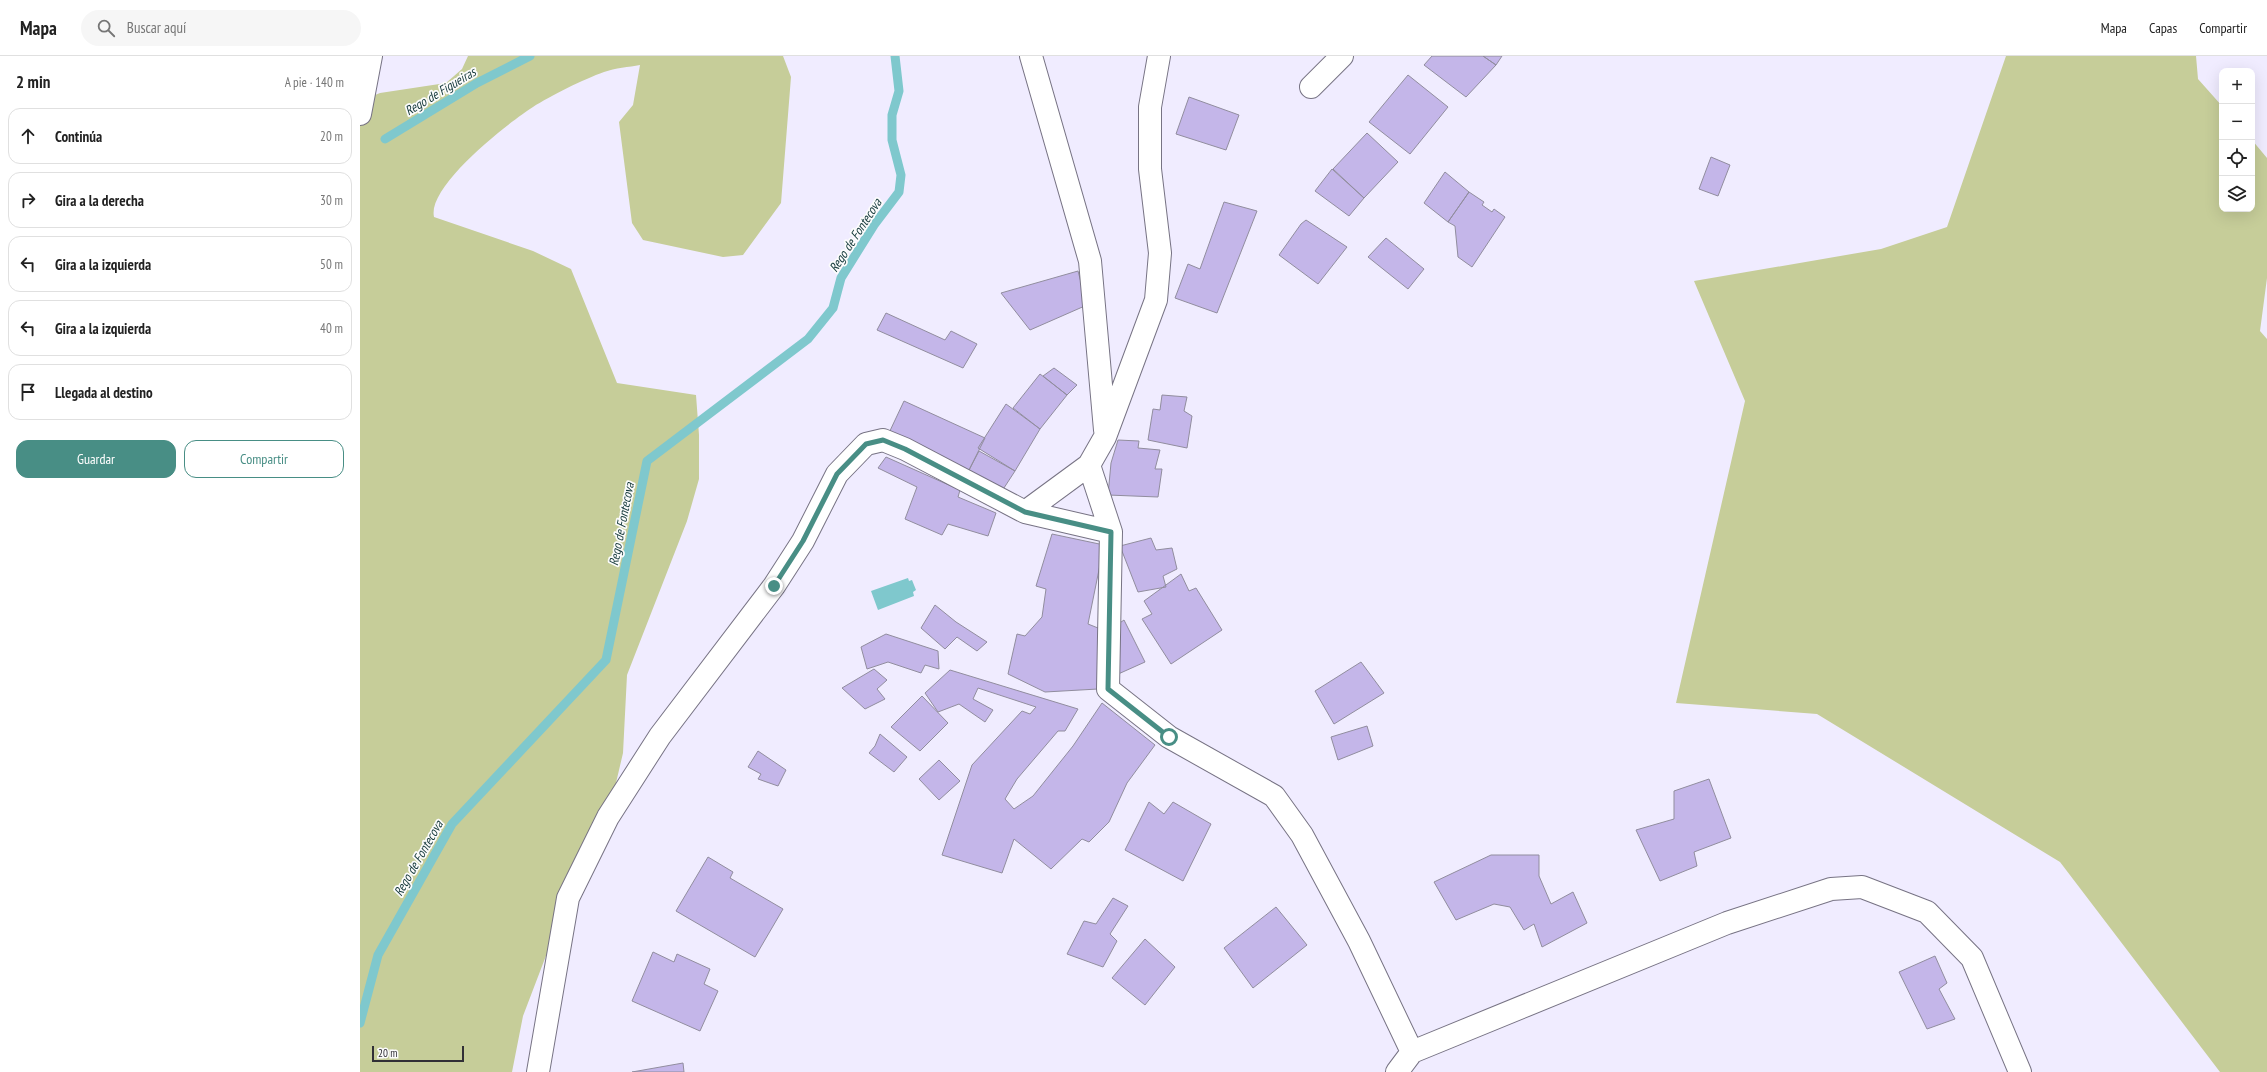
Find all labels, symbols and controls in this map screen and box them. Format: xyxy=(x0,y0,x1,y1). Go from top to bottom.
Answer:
search box xyxy=(81,10,361,46)
text: Mapa xyxy=(20,16,57,40)
icon: search xyxy=(95,17,117,39)
text: Buscar aquí xyxy=(127,18,186,37)
text: Mapa xyxy=(2101,19,2127,37)
text: Capas xyxy=(2149,19,2177,37)
text: Compartir xyxy=(2199,19,2247,37)
water label: Rego de Figueiras xyxy=(402,63,480,119)
map controls xyxy=(2219,68,2255,212)
button: + xyxy=(2219,68,2255,104)
text: 2 min xyxy=(16,71,50,93)
text: A pie · 140 m xyxy=(285,74,344,91)
button: − xyxy=(2219,104,2255,140)
icon: ahead xyxy=(17,125,39,147)
text: Continúa xyxy=(55,127,102,146)
text: 20 m xyxy=(320,128,343,145)
button: locate xyxy=(2219,140,2255,176)
button: layers xyxy=(2219,176,2255,212)
icon: right xyxy=(17,189,39,211)
text: Gira a la derecha xyxy=(55,191,144,210)
text: 30 m xyxy=(320,192,343,209)
water label: Rego de Fontecova xyxy=(825,195,886,275)
icon: left xyxy=(17,253,39,275)
text: Gira a la izquierda xyxy=(55,255,151,274)
text: 50 m xyxy=(320,256,343,273)
icon: left xyxy=(17,317,39,339)
text: Gira a la izquierda xyxy=(55,319,151,338)
text: 40 m xyxy=(320,320,343,337)
icon: arrive xyxy=(17,381,39,403)
text: Llegada al destino xyxy=(55,383,153,402)
button: Guardar xyxy=(16,440,176,478)
button: Compartir xyxy=(184,440,344,478)
water label: Rego de Fontecova xyxy=(605,480,638,567)
route end xyxy=(765,577,783,595)
route start xyxy=(1160,728,1178,746)
water label: Rego de Fontecova xyxy=(390,817,447,899)
scale bar xyxy=(372,1044,464,1063)
text: 20 m xyxy=(378,1046,397,1060)

